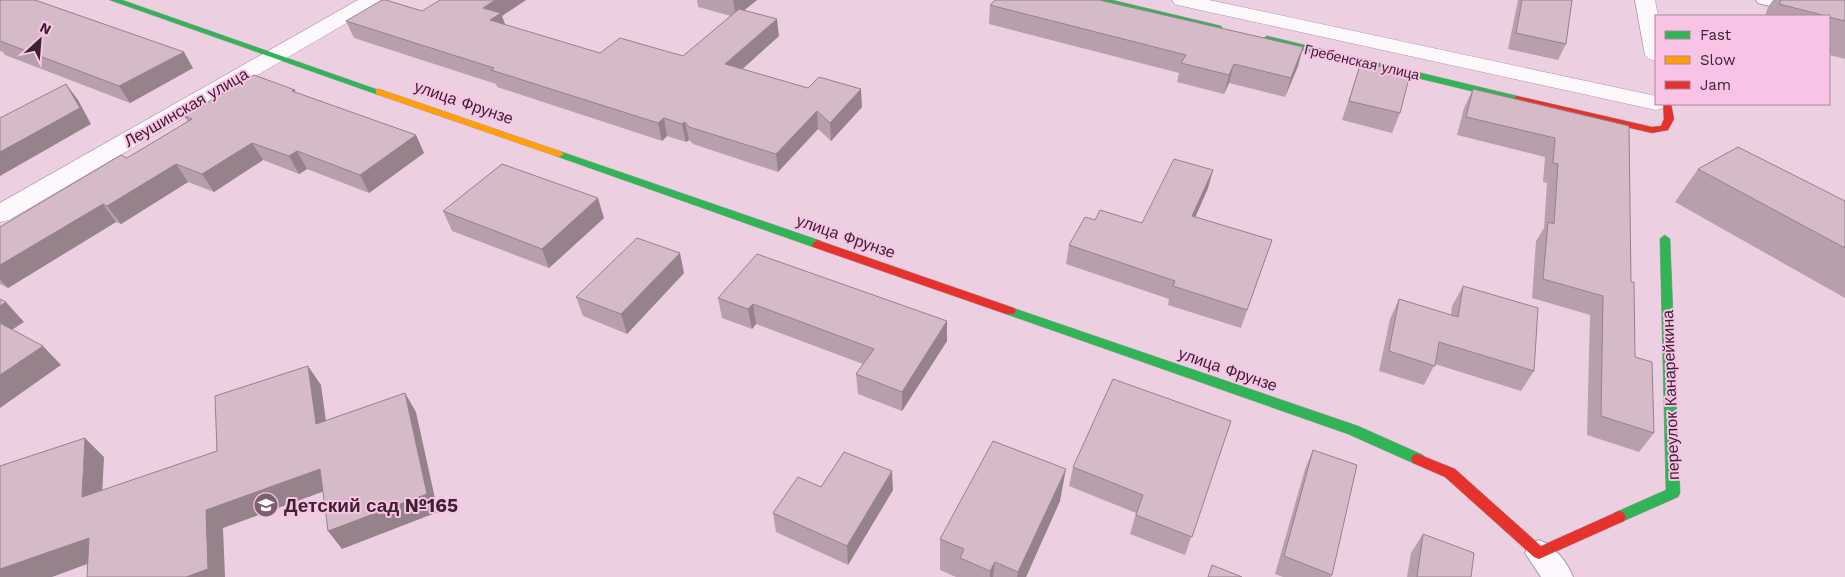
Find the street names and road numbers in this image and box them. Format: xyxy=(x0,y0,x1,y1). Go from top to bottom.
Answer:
street label: Гребенская улица xyxy=(1303,41,1421,83)
street label: Леушинская улица xyxy=(121,64,252,151)
street label: улица Фрунзе xyxy=(412,77,516,128)
street label: улица Фрунзе xyxy=(794,211,898,262)
street label: переулок Канарейкина xyxy=(1658,310,1683,480)
street label: улица Фрунзе xyxy=(1176,344,1280,395)

